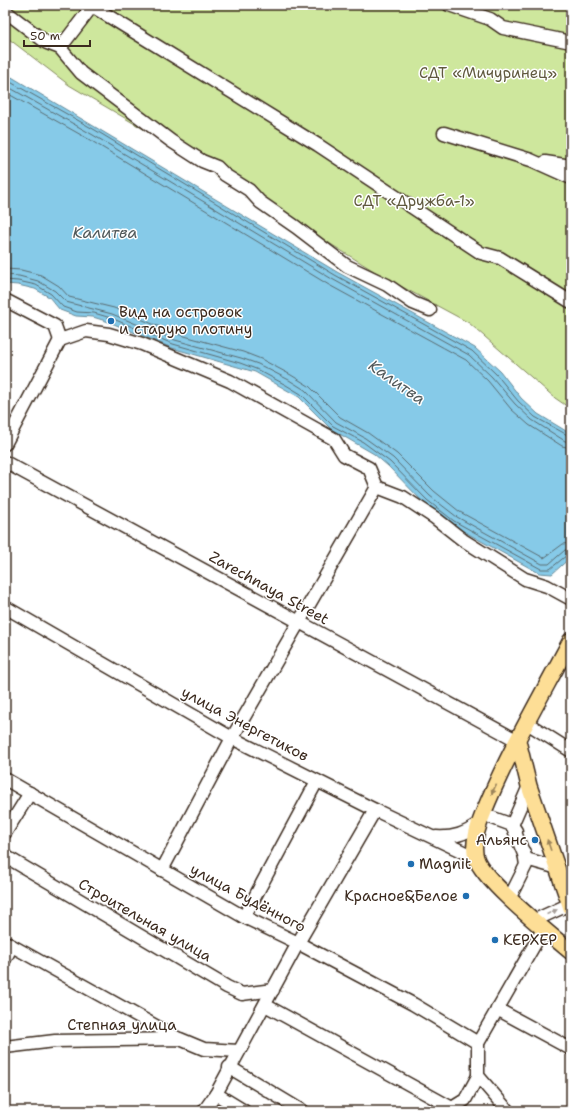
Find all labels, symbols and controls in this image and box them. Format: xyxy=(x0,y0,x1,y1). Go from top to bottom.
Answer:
scale bar xyxy=(24,22,90,48)
text: 50 m xyxy=(30,28,60,44)
park label: СДТ «Мичуринец» xyxy=(419,63,557,83)
park label: СДТ «Дружба-1» xyxy=(353,191,475,211)
water label: Калитва xyxy=(73,222,138,243)
place label: Вид на островок и старую плотину xyxy=(119,302,252,339)
marker: Вид на островок и старую плотину xyxy=(106,316,116,326)
water label: Калитва xyxy=(364,355,430,409)
street label: Zarechnaya Street xyxy=(205,547,333,629)
street label: улица Энергетиков xyxy=(178,682,312,766)
one-way arrow xyxy=(491,783,497,795)
place label: Альянс xyxy=(476,830,527,850)
marker: Альянс xyxy=(530,835,540,845)
one-way arrow xyxy=(546,838,552,850)
place label: Magnit xyxy=(419,854,471,874)
street label: улица Будённого xyxy=(187,859,309,937)
marker: Magnit xyxy=(406,859,416,869)
street label: Строительная улица xyxy=(75,874,216,967)
place label: Красное&Белое xyxy=(344,886,458,906)
marker: Красное&Белое xyxy=(461,891,471,901)
one-way arrow xyxy=(547,909,558,915)
place label: КЕРХЕР xyxy=(503,930,557,950)
marker: КЕРХЕР xyxy=(490,935,500,945)
street label: Степная улица xyxy=(67,1015,177,1035)

